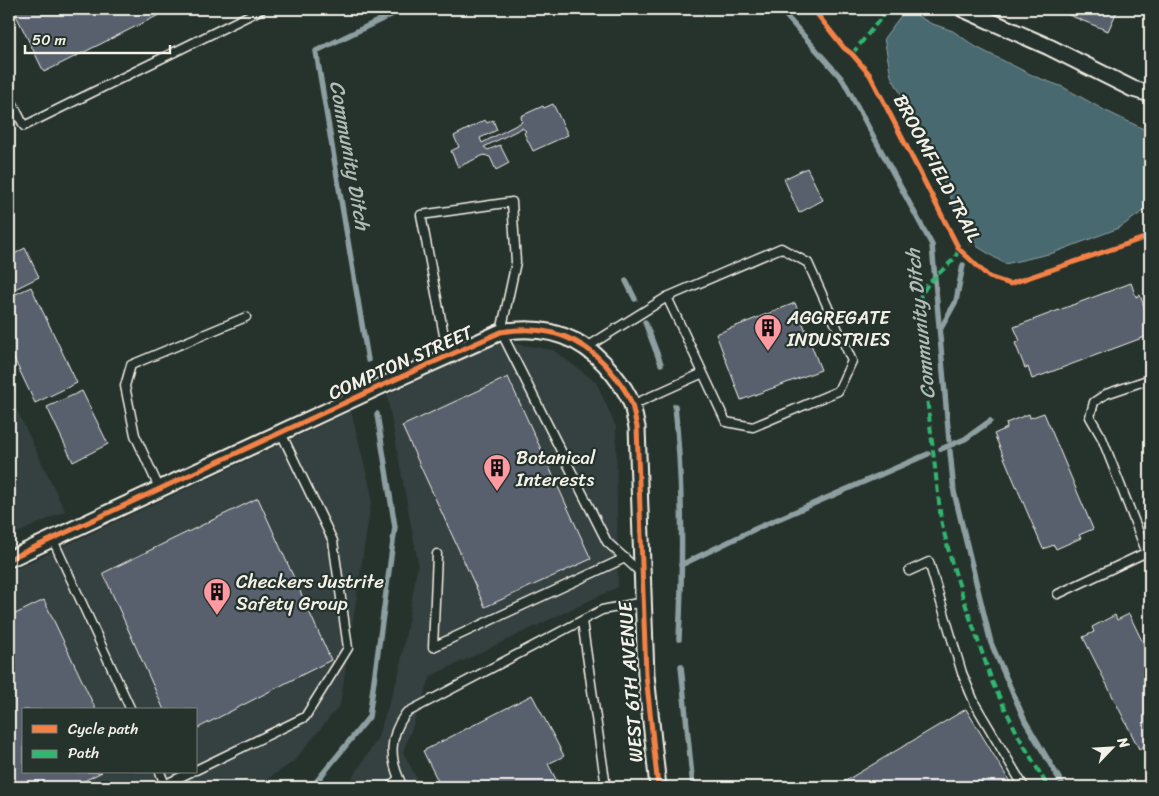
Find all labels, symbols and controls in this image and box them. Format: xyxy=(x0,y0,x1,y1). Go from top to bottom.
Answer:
scale bar xyxy=(25,22,170,54)
text: 50 m xyxy=(32,27,67,53)
water label: Community Ditch xyxy=(319,78,380,235)
street label: BROOMFIELD TRAIL xyxy=(884,88,991,249)
water label: Community Ditch xyxy=(895,245,946,401)
place label: AGGREGATE INDUSTRIES xyxy=(786,301,891,356)
building icon: AGGREGATE INDUSTRIES xyxy=(753,313,783,352)
street label: COMPTON STREET xyxy=(323,315,479,409)
place label: Botanical Interests xyxy=(515,441,596,496)
building icon: Botanical Interests xyxy=(482,453,512,492)
place label: Checkers Justrite Safety Group xyxy=(236,565,384,620)
building icon: Checkers Justrite Safety Group xyxy=(202,577,232,616)
street label: WEST 6TH AVENUE xyxy=(608,599,653,764)
legend xyxy=(22,708,198,774)
text: Cycle path xyxy=(68,716,139,742)
north arrow xyxy=(1086,724,1136,774)
text: N xyxy=(1110,732,1137,753)
text: Path xyxy=(68,740,99,766)

